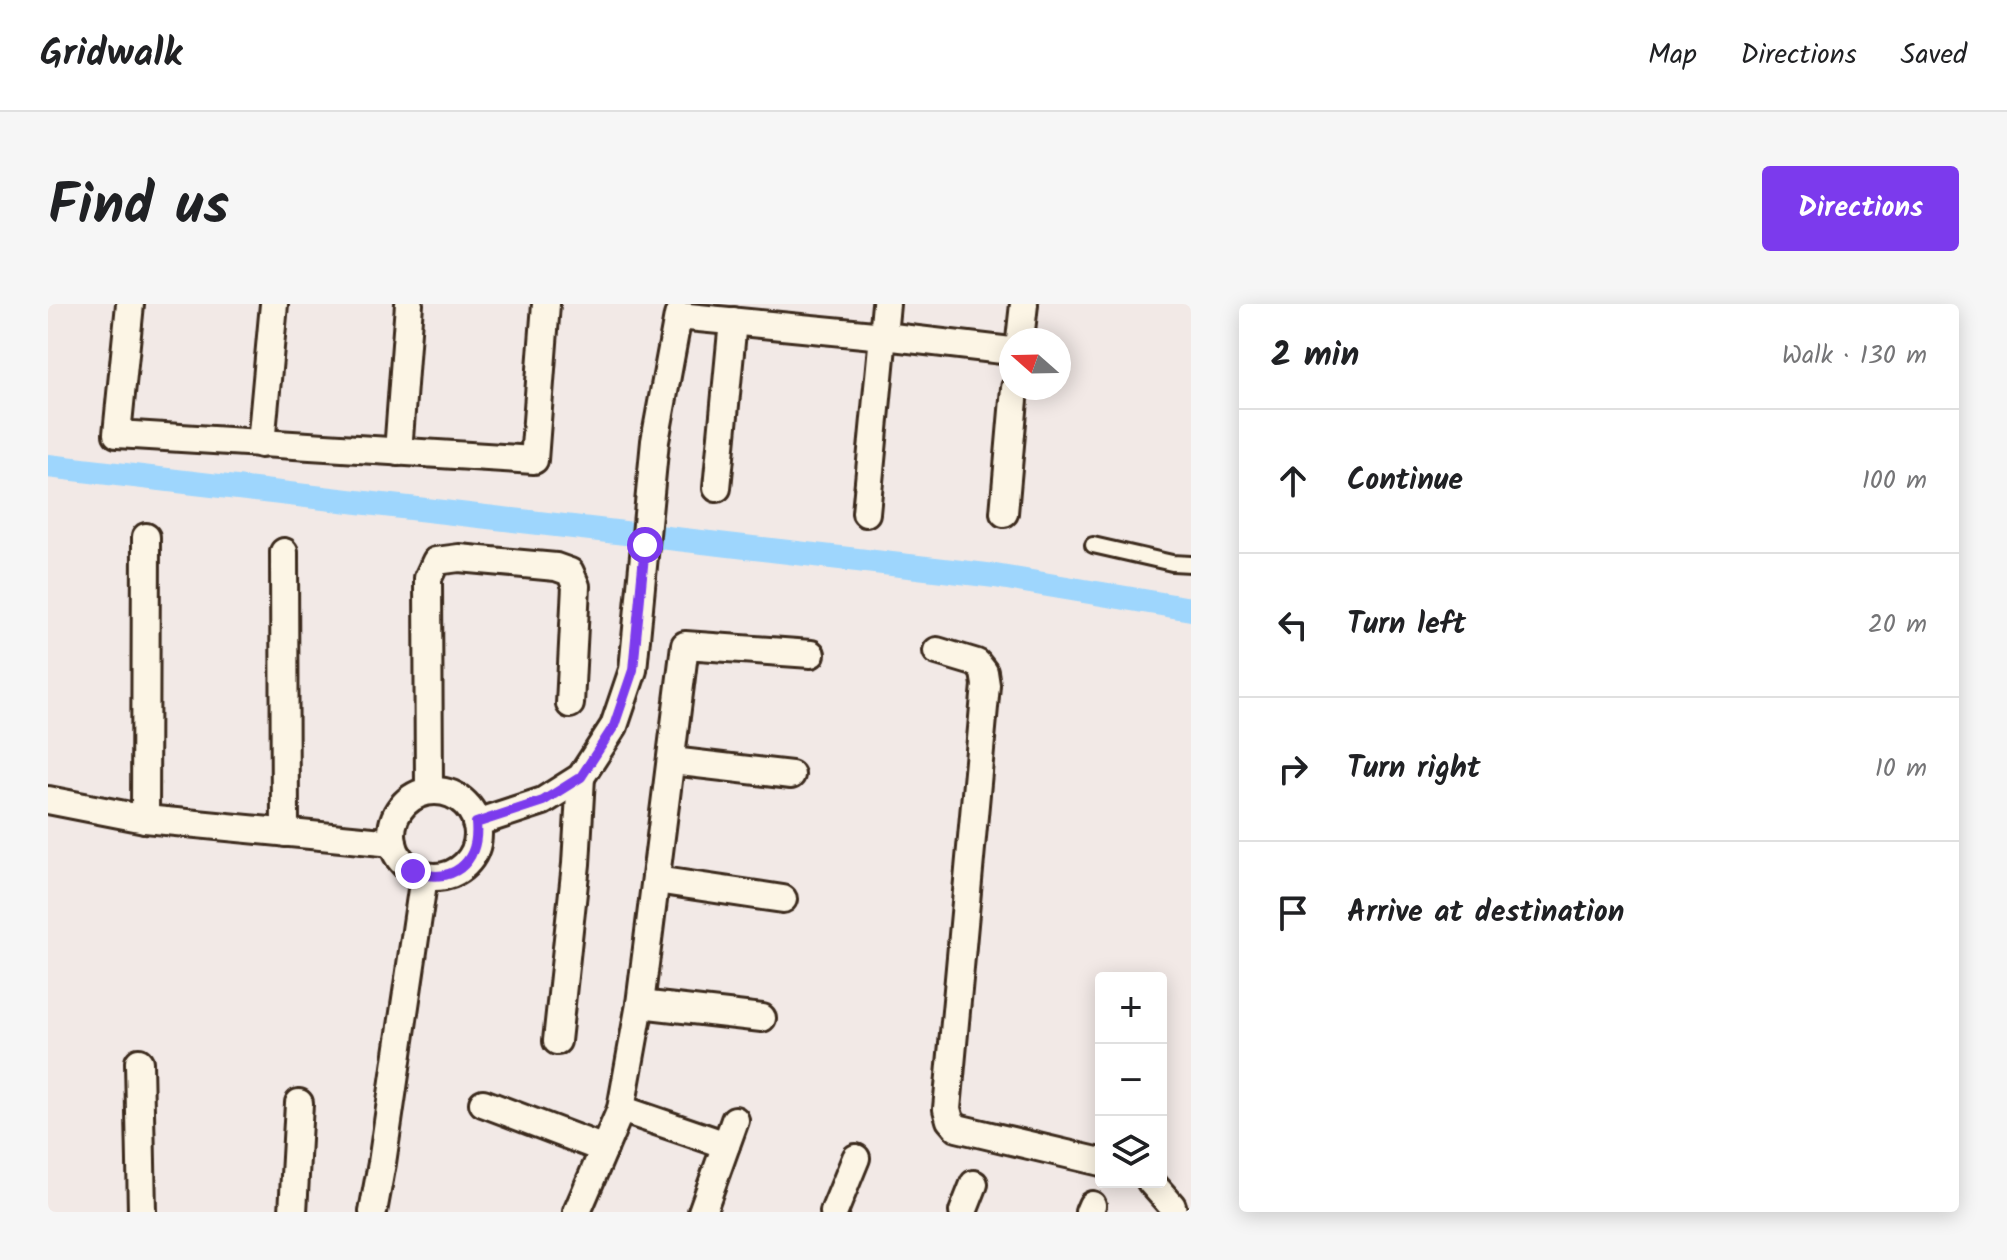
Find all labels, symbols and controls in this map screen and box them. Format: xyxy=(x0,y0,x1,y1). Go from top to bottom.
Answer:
text: Gridwalk xyxy=(40,25,182,85)
text: Map xyxy=(1648,33,1697,78)
text: Directions xyxy=(1741,33,1857,78)
text: Saved xyxy=(1901,33,1967,78)
text: Find us xyxy=(48,163,229,253)
button: Directions xyxy=(1762,166,1959,251)
north arrow xyxy=(999,328,1071,400)
text: 2 min xyxy=(1271,329,1359,383)
text: Walk · 130 m xyxy=(1782,335,1927,377)
text: Continue xyxy=(1347,457,1463,505)
icon: ahead xyxy=(1271,459,1315,503)
text: 100 m xyxy=(1862,460,1927,502)
route start xyxy=(627,527,663,563)
text: Turn left xyxy=(1347,601,1466,649)
icon: left xyxy=(1271,603,1315,647)
text: 20 m xyxy=(1868,604,1927,646)
text: Turn right xyxy=(1347,745,1480,793)
icon: right xyxy=(1271,747,1315,791)
text: 10 m xyxy=(1875,748,1927,790)
route end xyxy=(395,853,431,889)
text: Arrive at destination xyxy=(1347,889,1624,937)
icon: arrive xyxy=(1271,891,1315,935)
map controls xyxy=(1095,972,1167,1188)
button: + xyxy=(1095,972,1167,1044)
button: − xyxy=(1095,1044,1167,1116)
button: layers xyxy=(1095,1116,1167,1188)

